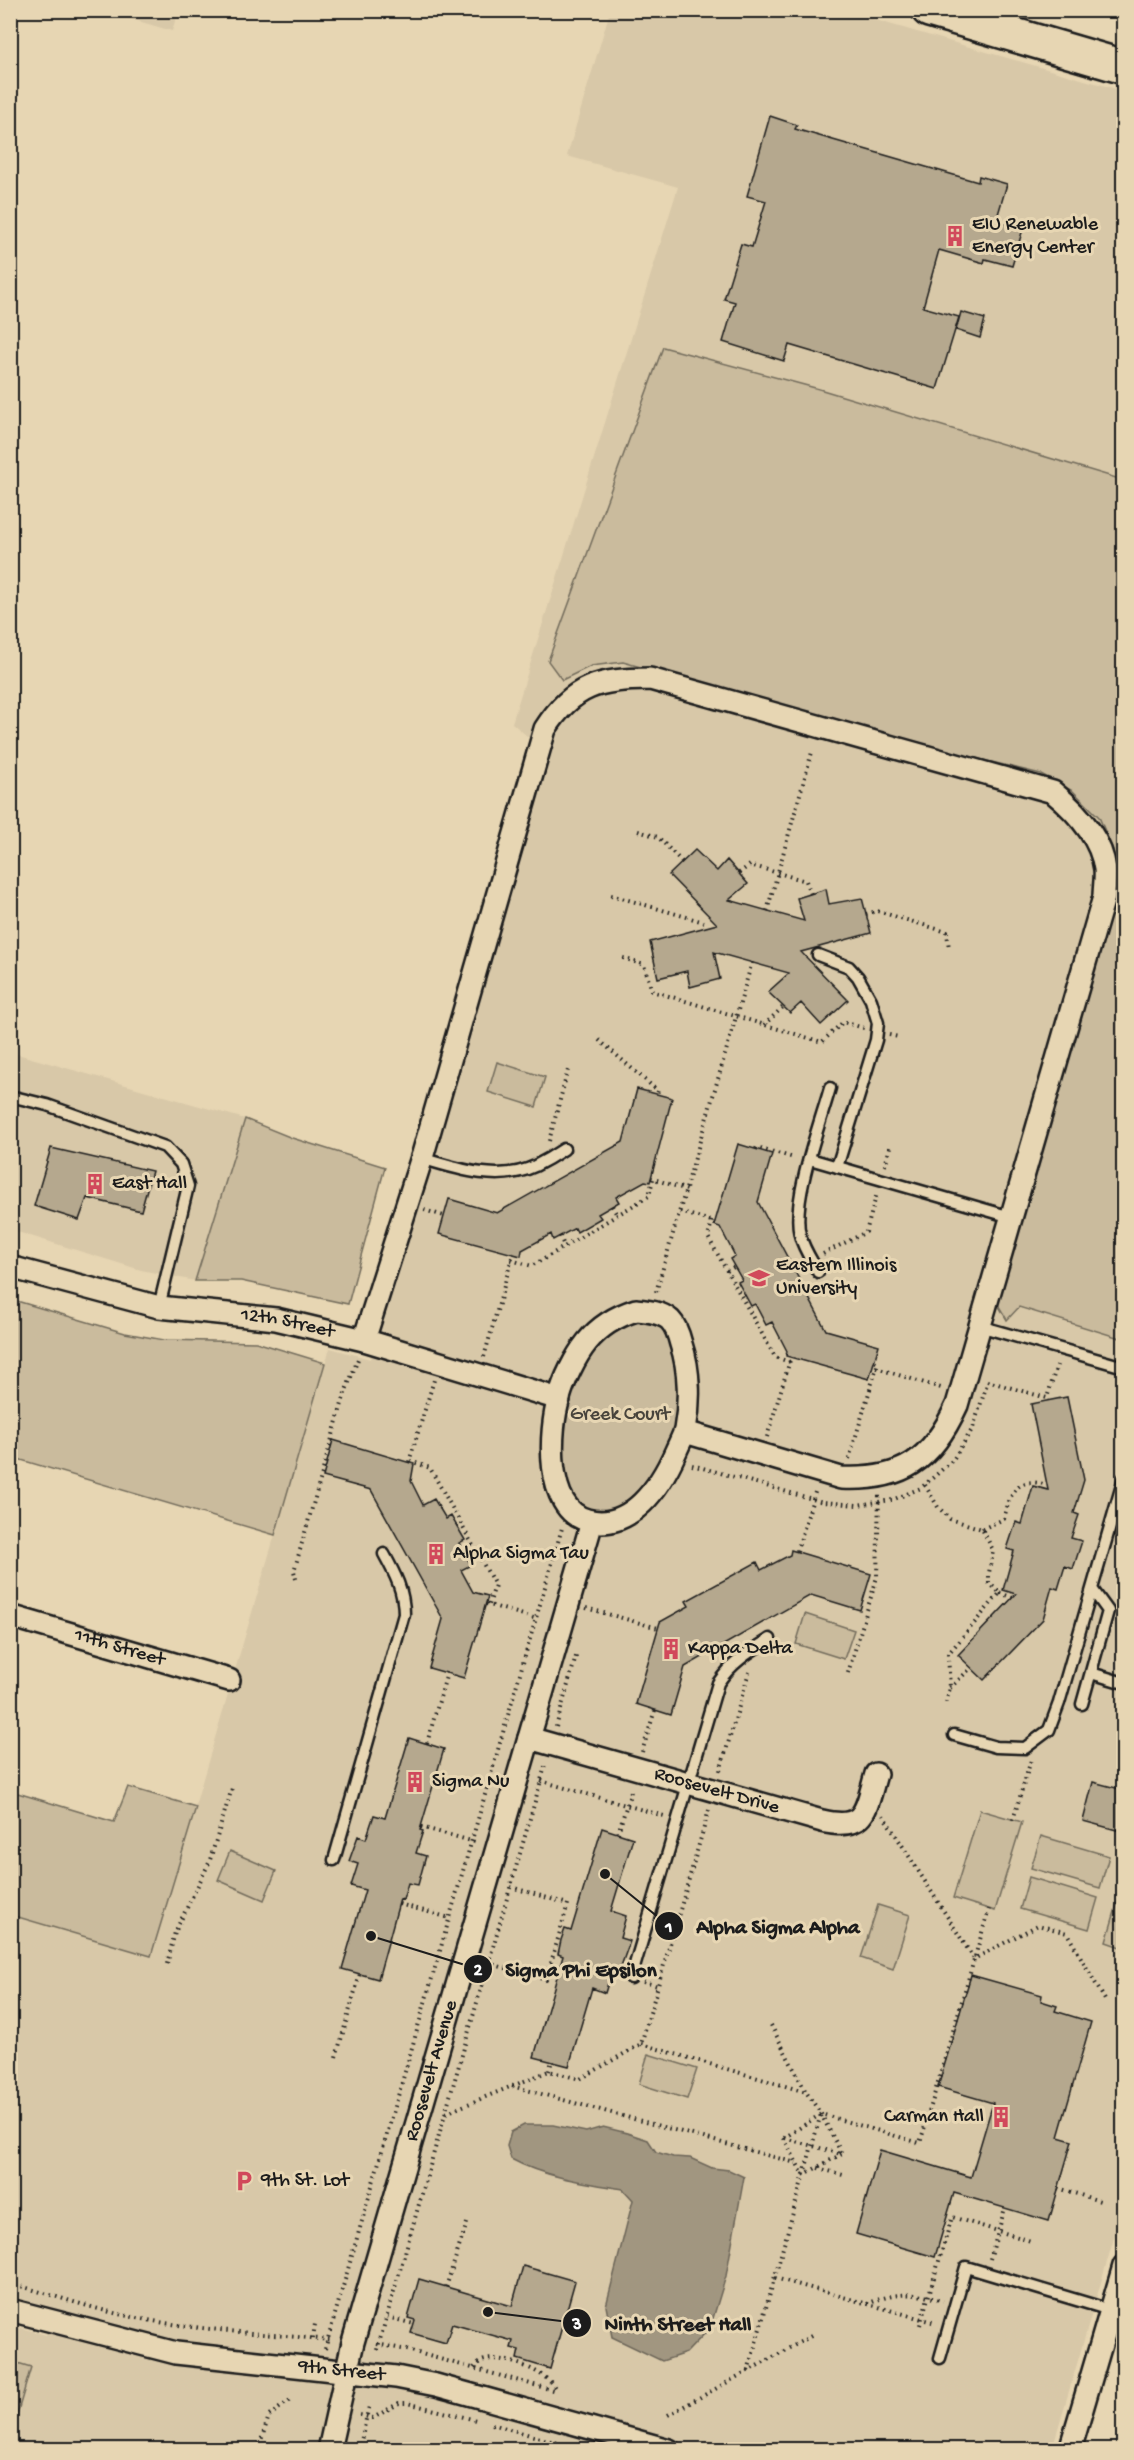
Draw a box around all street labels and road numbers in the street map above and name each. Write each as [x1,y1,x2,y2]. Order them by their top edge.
street label: 12th Street [239,1304,338,1344]
street label: 11th Street [71,1624,169,1673]
street label: Roosevelt Drive [651,1762,783,1820]
street label: Roosevelt Avenue [401,1997,464,2144]
street label: 9th Street [296,2355,388,2387]

